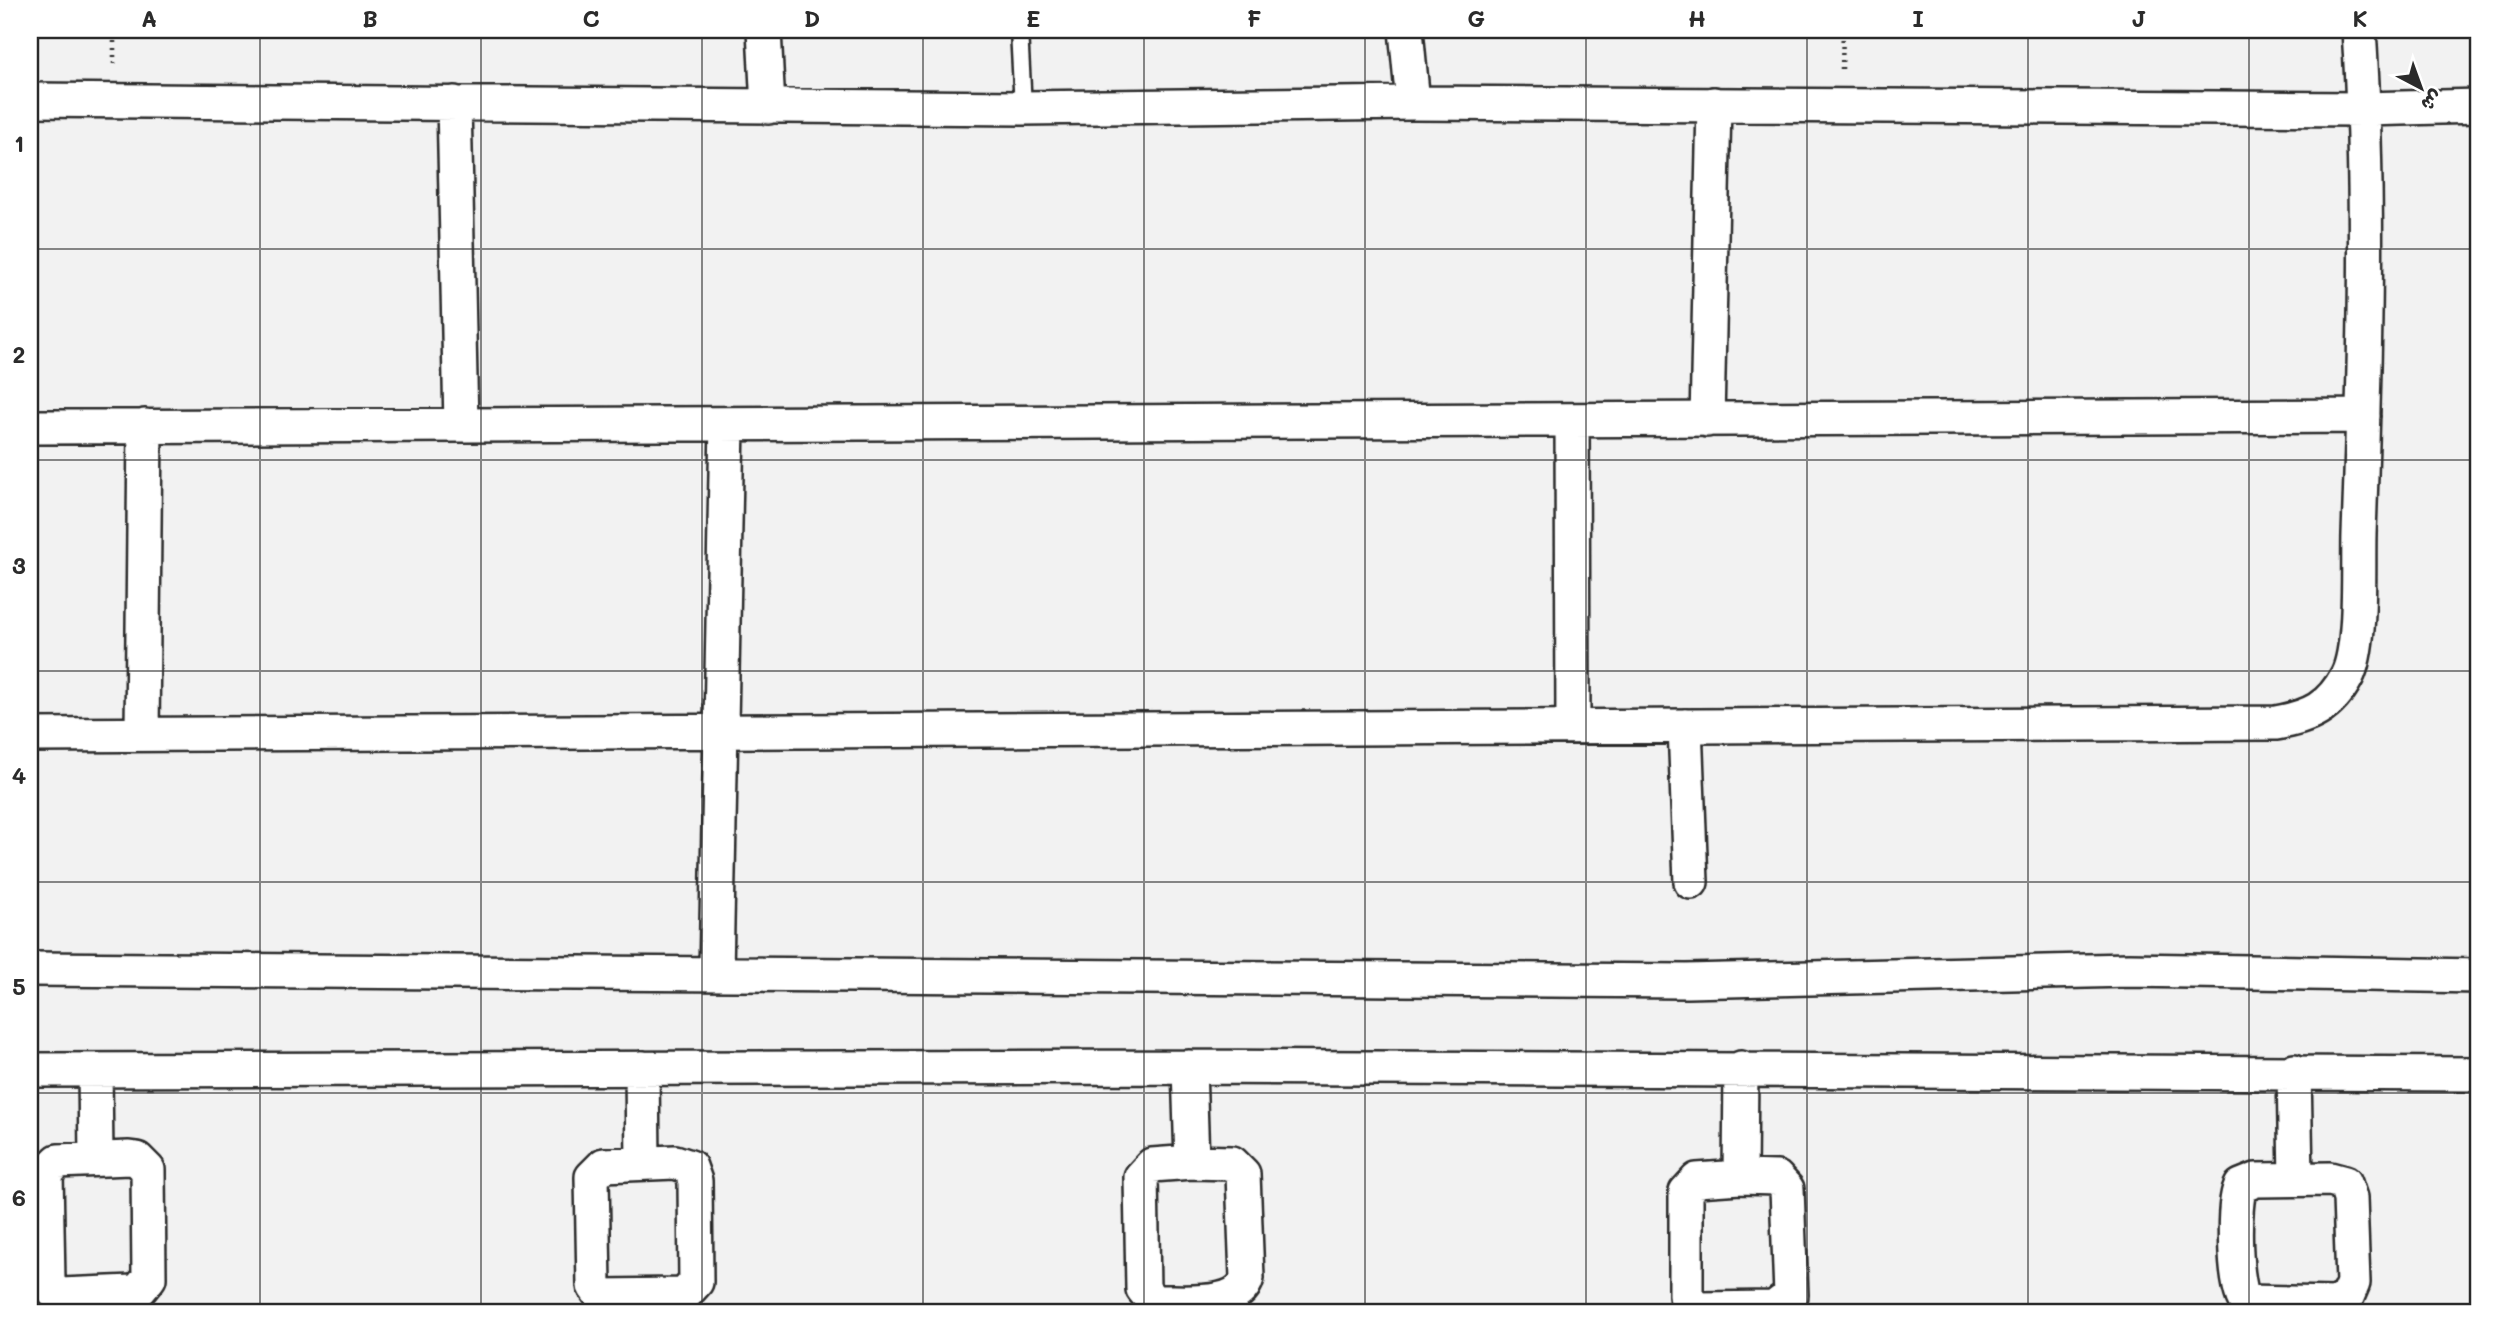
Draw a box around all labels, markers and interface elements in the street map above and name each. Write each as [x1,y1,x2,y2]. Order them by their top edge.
text: A [141,3,157,33]
text: B [362,3,378,33]
text: C [582,3,600,33]
text: D [804,3,820,33]
text: E [1026,3,1040,33]
text: F [1247,3,1261,33]
text: G [1467,3,1485,33]
text: H [1688,3,1706,33]
text: I [1912,3,1924,33]
text: J [2131,3,2147,33]
text: K [2352,3,2368,33]
north arrow [2386,52,2456,122]
text: ش [2416,85,2449,118]
text: 1 [14,128,24,158]
text: 2 [13,339,25,369]
text: 3 [12,550,26,580]
text: 4 [12,760,26,790]
text: 5 [12,971,26,1001]
text: 6 [12,1182,26,1212]

